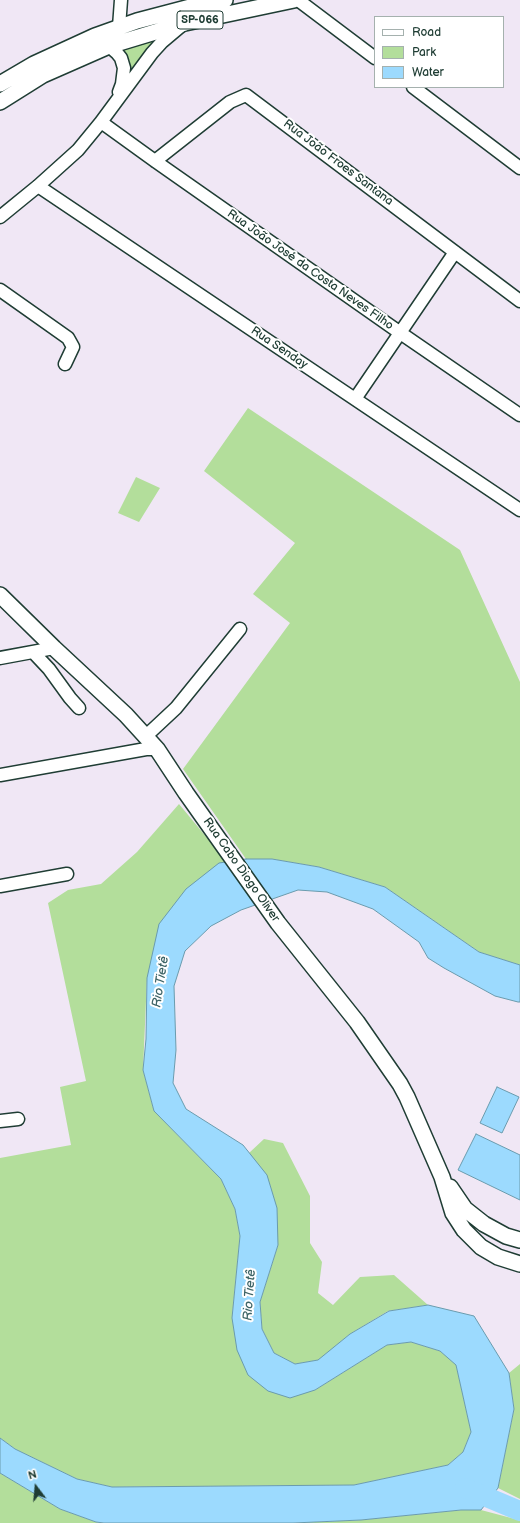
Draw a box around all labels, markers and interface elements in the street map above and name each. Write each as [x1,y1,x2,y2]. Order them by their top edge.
road number: SP-066 [177,11,223,29]
legend [374,16,504,88]
text: Road [412,25,441,40]
text: Park [412,45,436,60]
text: Water [412,65,444,80]
street label: Rua João Froes Santana [280,117,396,209]
street label: Rua João José da Costa Neves Filho [224,207,396,333]
street label: Rua Senday [248,324,310,372]
street label: Rua Cabo Diogo Oliver [200,815,282,925]
water label: Rio Tietê [149,955,173,1009]
water label: Rio Tietê [240,1269,260,1321]
north arrow [16,1467,56,1507]
text: N [27,1468,38,1482]

